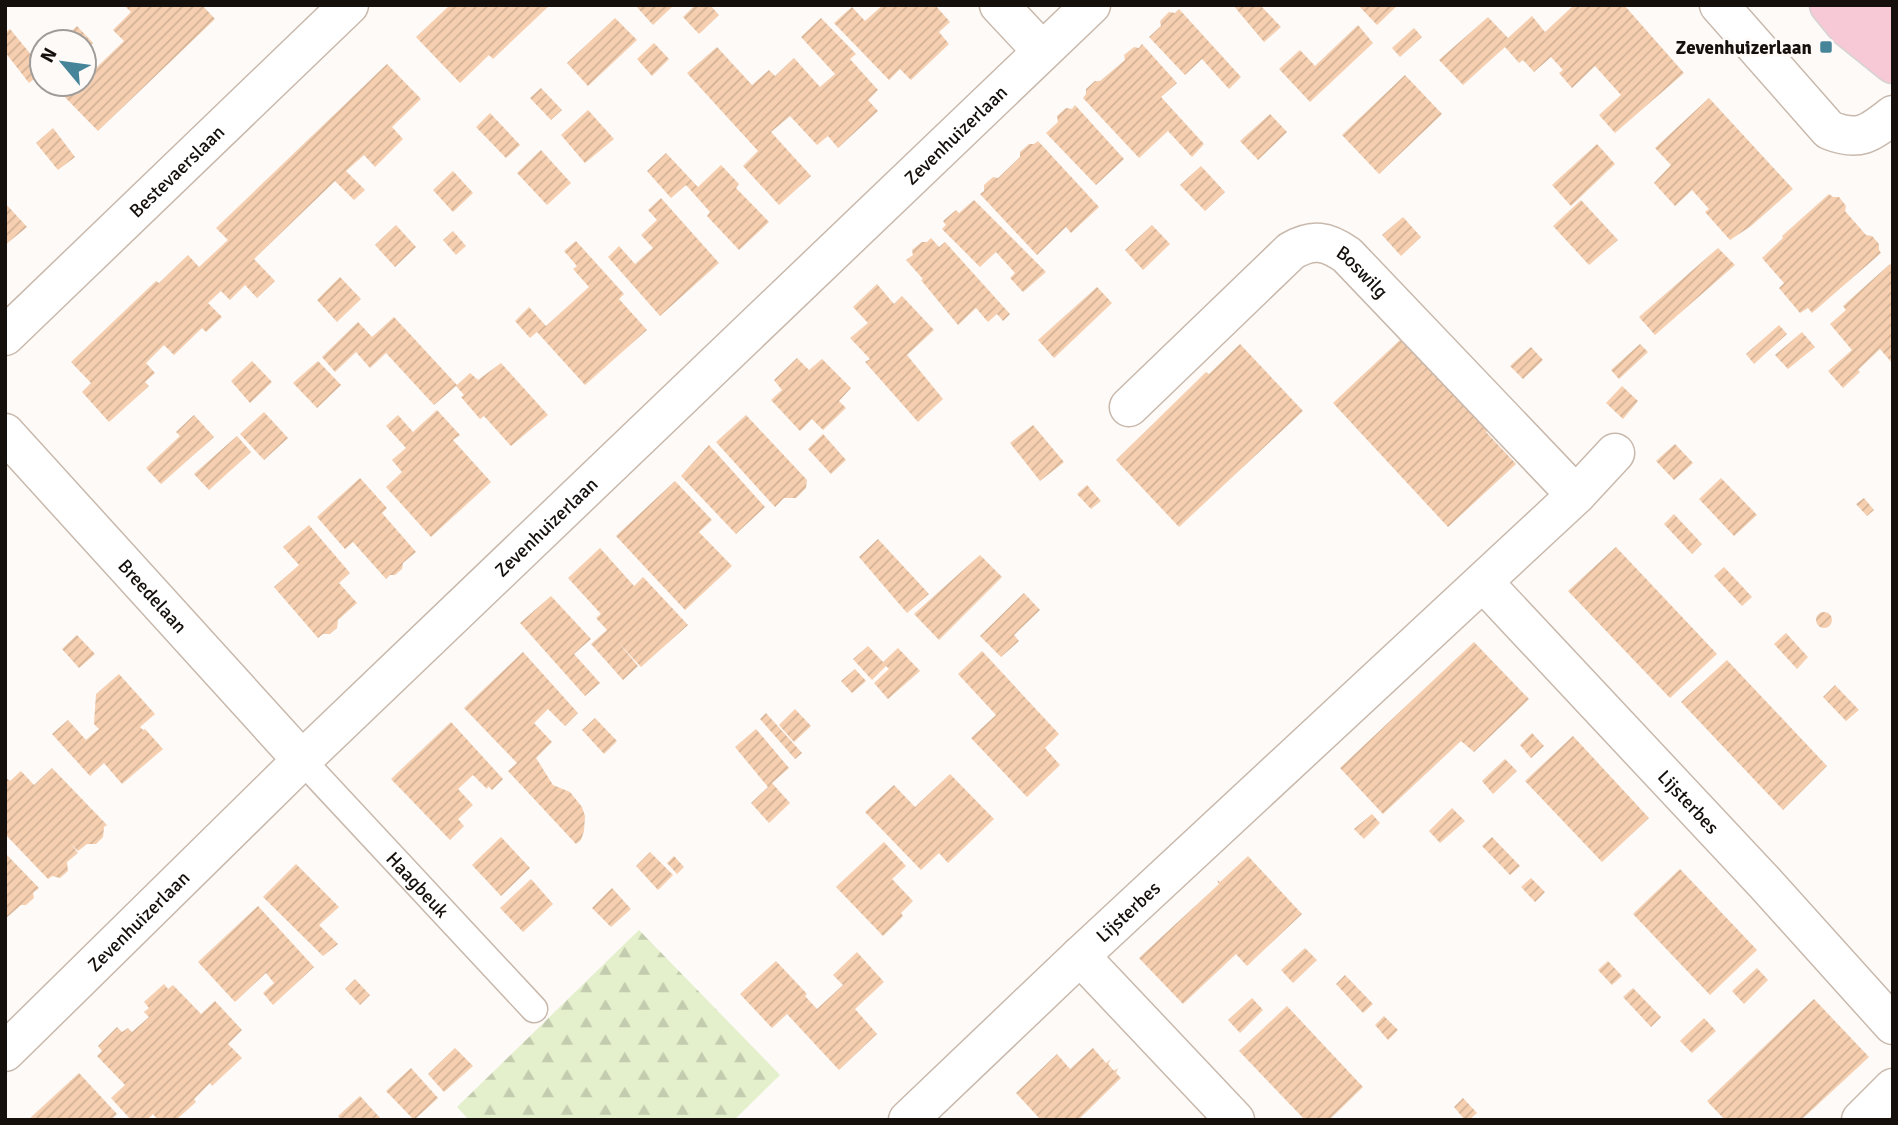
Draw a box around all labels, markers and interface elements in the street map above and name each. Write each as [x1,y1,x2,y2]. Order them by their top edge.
north arrow [28,28,98,98]
place label: Zevenhuizerlaan [1676,36,1812,60]
marker: Zevenhuizerlaan [1818,39,1834,55]
text: N [35,44,63,67]
street label: Zevenhuizerlaan [900,81,1013,190]
street label: Bestevaerslaan [124,120,230,223]
street label: Boswilg [1332,240,1393,304]
street label: Zevenhuizerlaan [490,473,603,582]
street label: Breedelaan [112,554,192,639]
street label: Lijsterbes [1652,765,1724,839]
street label: Haagbeuk [381,847,454,923]
street label: Zevenhuizerlaan [83,866,195,977]
street label: Lijsterbes [1091,876,1166,948]

